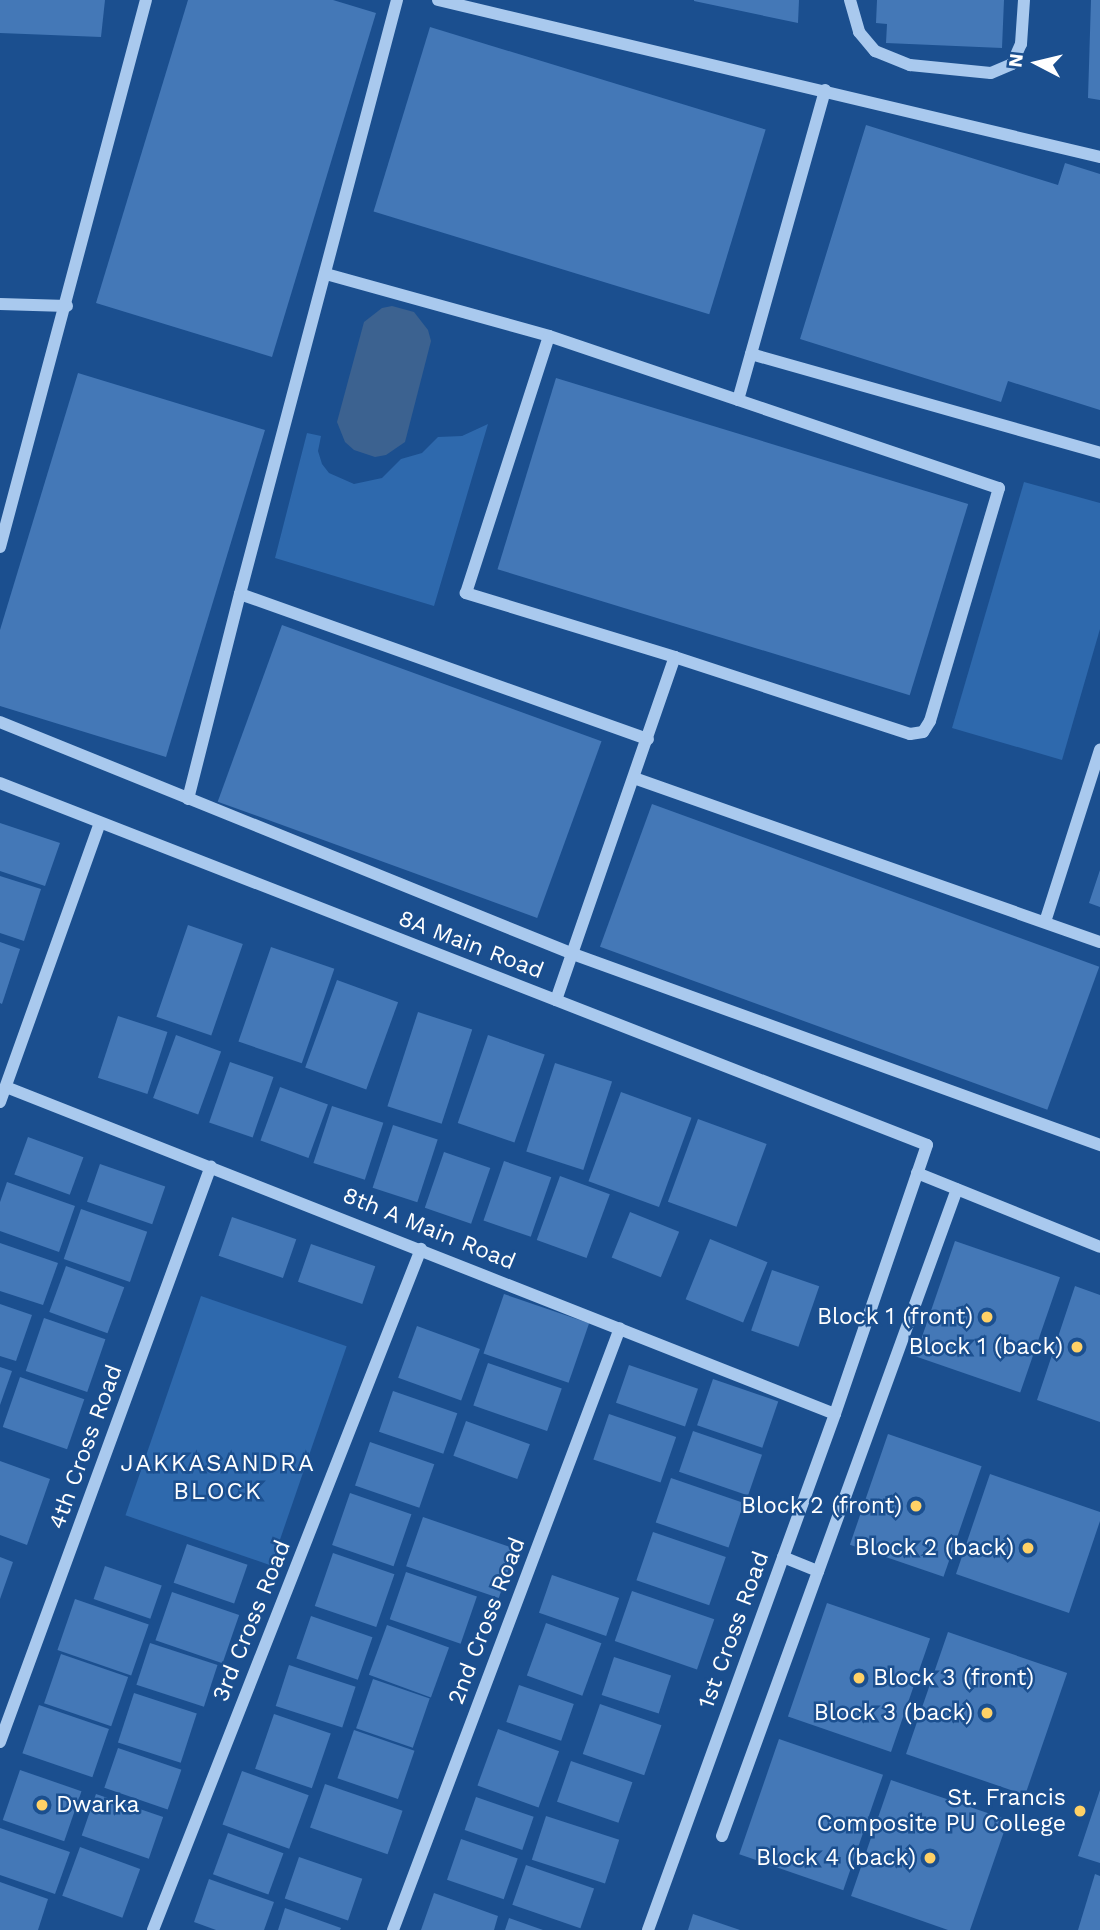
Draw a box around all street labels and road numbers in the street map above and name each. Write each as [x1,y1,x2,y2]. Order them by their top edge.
street label: 8A Main Road [394,905,548,985]
street label: 8th A Main Road [338,1181,520,1277]
street label: 4th Cross Road [44,1361,128,1533]
street label: 2nd Cross Road [442,1534,532,1708]
street label: 3rd Cross Road [207,1536,297,1706]
street label: 1st Cross Road [693,1548,775,1712]

